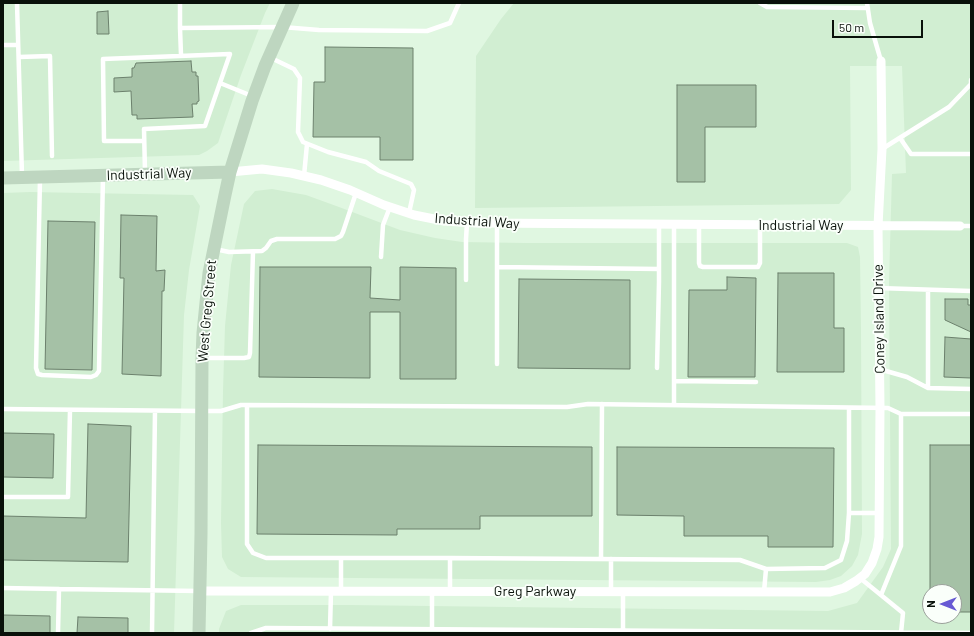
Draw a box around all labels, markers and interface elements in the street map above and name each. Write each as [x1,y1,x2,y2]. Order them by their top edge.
scale bar [834,12,925,38]
text: 50 m [839,20,864,34]
street label: Industrial Way [106,164,192,184]
street label: Industrial Way [434,210,520,232]
street label: Industrial Way [758,217,844,233]
street label: West Greg Street [194,259,220,363]
street label: Coney Island Drive [870,264,888,374]
street label: Greg Parkway [494,583,576,599]
north arrow [922,584,962,624]
text: N [924,600,937,608]

